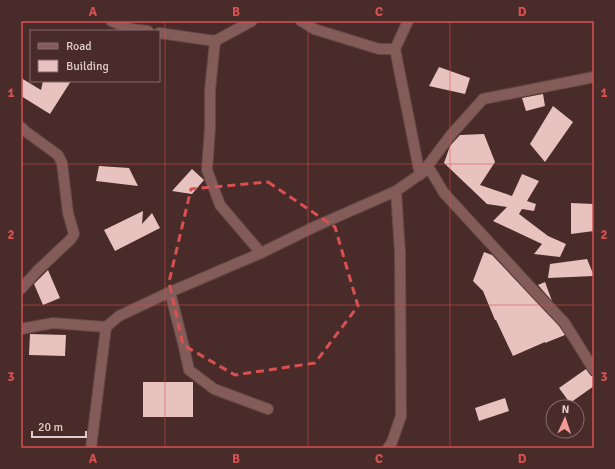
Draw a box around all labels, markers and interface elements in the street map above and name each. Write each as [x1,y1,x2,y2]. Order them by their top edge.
text: A [89,4,98,20]
text: B [232,4,240,20]
text: C [375,4,383,20]
text: D [518,4,527,20]
legend [30,30,160,82]
text: Road [66,39,92,54]
text: Building [66,59,109,74]
text: 1 [7,85,15,101]
text: 1 [600,85,608,101]
text: 2 [7,227,15,243]
text: 2 [600,227,608,243]
text: 3 [7,369,15,385]
text: 3 [600,369,608,385]
north arrow [545,399,585,439]
text: N [561,403,570,416]
scale bar [32,413,86,439]
text: 20 m [38,420,63,435]
text: A [89,451,98,467]
text: B [232,451,240,467]
text: C [375,451,383,467]
text: D [518,451,527,467]

